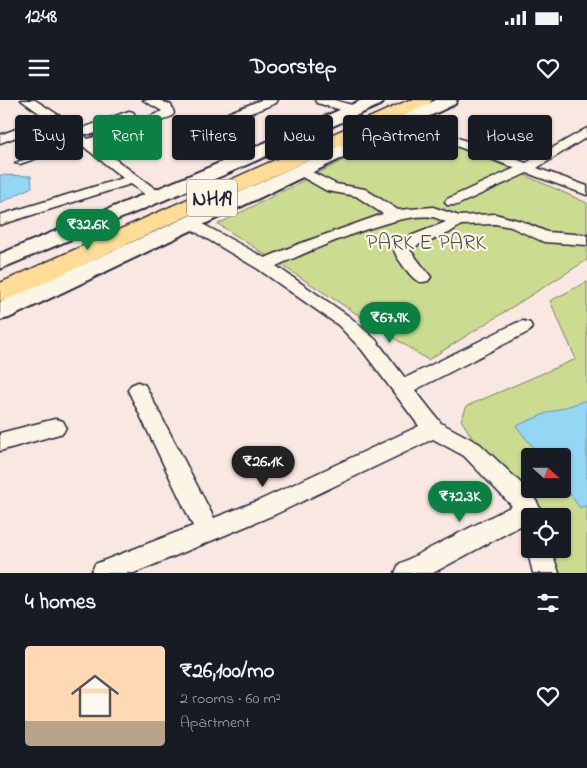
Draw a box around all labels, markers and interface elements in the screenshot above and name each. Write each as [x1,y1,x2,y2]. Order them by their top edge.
text: 12:48 [25,4,57,31]
text: Doorstep [250,52,337,84]
icon: menu [25,54,53,82]
icon: heart [534,54,562,82]
chip: Buy [15,115,83,160]
chip: Rent [93,115,162,160]
chip: Filters [172,115,255,160]
chip: New [265,115,333,160]
chip: Apartment [343,115,458,160]
chip: House [468,115,552,160]
road number: NH19 [187,180,237,216]
pin: ₹32.6K [47,208,129,251]
text: ₹32.6K [67,213,109,237]
park label: PARK E PARK [366,228,486,260]
pin: ₹67.9K [349,302,431,344]
text: ₹67.9K [370,306,410,330]
pin: ₹26.1K [222,446,304,488]
north arrow [521,448,571,498]
map controls [521,448,571,558]
text: ₹26.1K [243,450,283,474]
pin: ₹72.3K [419,480,501,523]
text: ₹72.3K [439,485,481,509]
button: locate [521,508,571,558]
text: 4 homes [25,588,96,618]
icon: filters [534,589,562,617]
text: ₹26,100/mo [180,657,274,687]
icon: home [65,666,125,726]
icon: heart [534,682,562,710]
text: 2 rooms · 60 m² [180,687,281,711]
text: Apartment [180,711,250,735]

